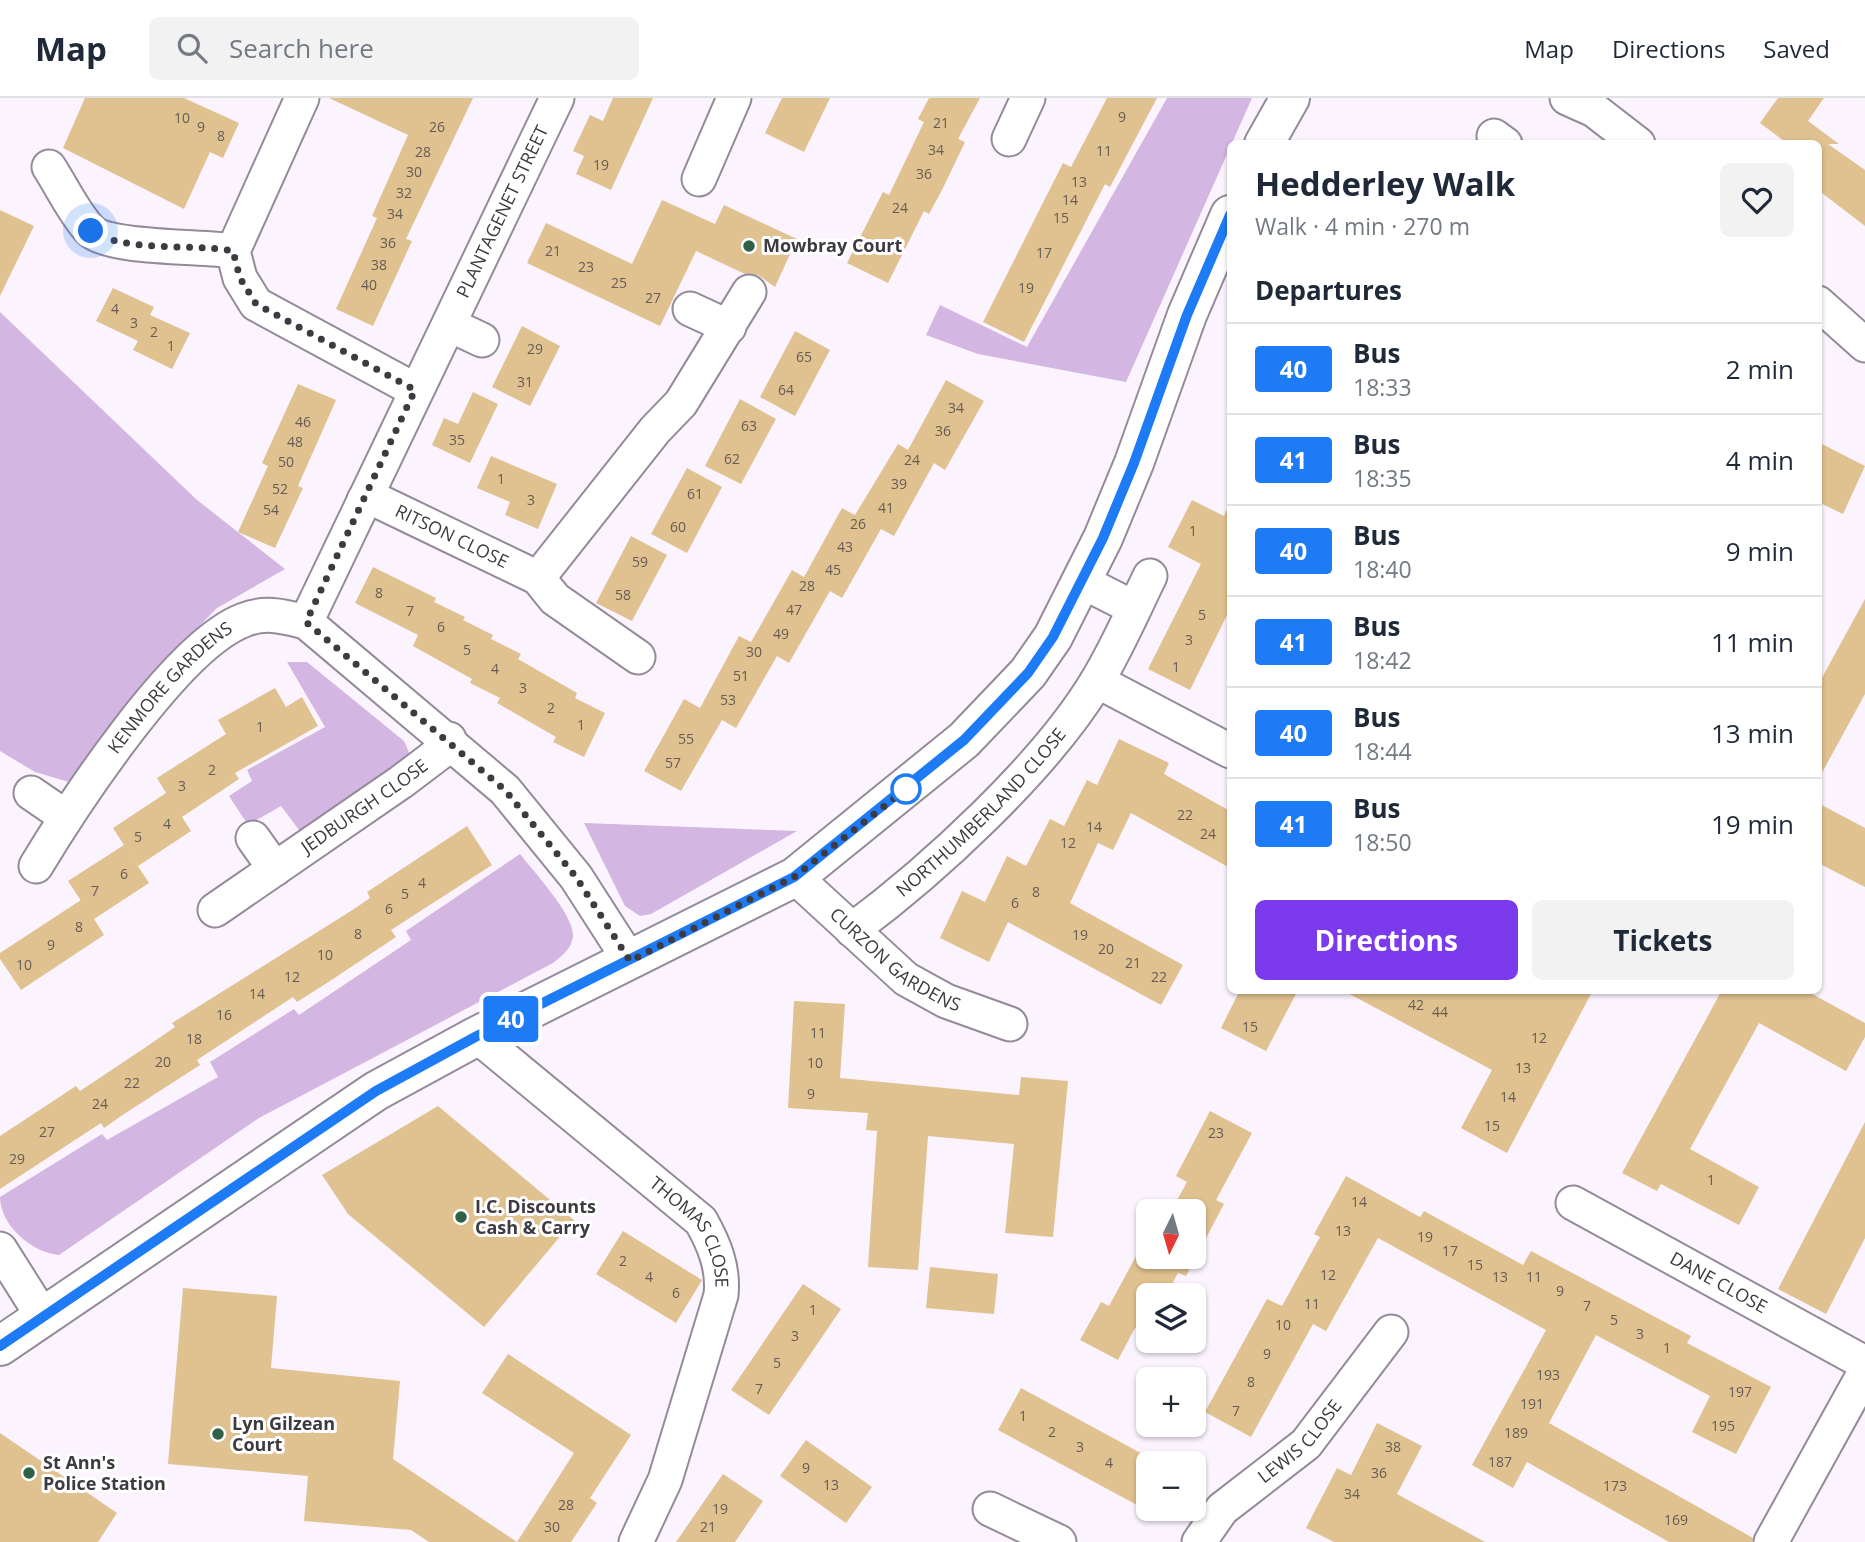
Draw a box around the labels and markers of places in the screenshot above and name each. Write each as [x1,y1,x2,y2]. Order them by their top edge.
place label: Mowbray Court [763,233,902,257]
marker: Mowbray Court [741,238,757,254]
unlabelled marker [891,774,921,804]
place label: I.C. Discounts Cash & Carry [475,1194,596,1239]
marker: I.C. Discounts Cash & Carry [453,1209,469,1225]
place label: Lyn Gilzean Court [232,1411,335,1456]
marker: Lyn Gilzean Court [210,1426,226,1442]
place label: St Ann's Police Station [43,1450,166,1495]
marker: St Ann's Police Station [21,1465,37,1481]

